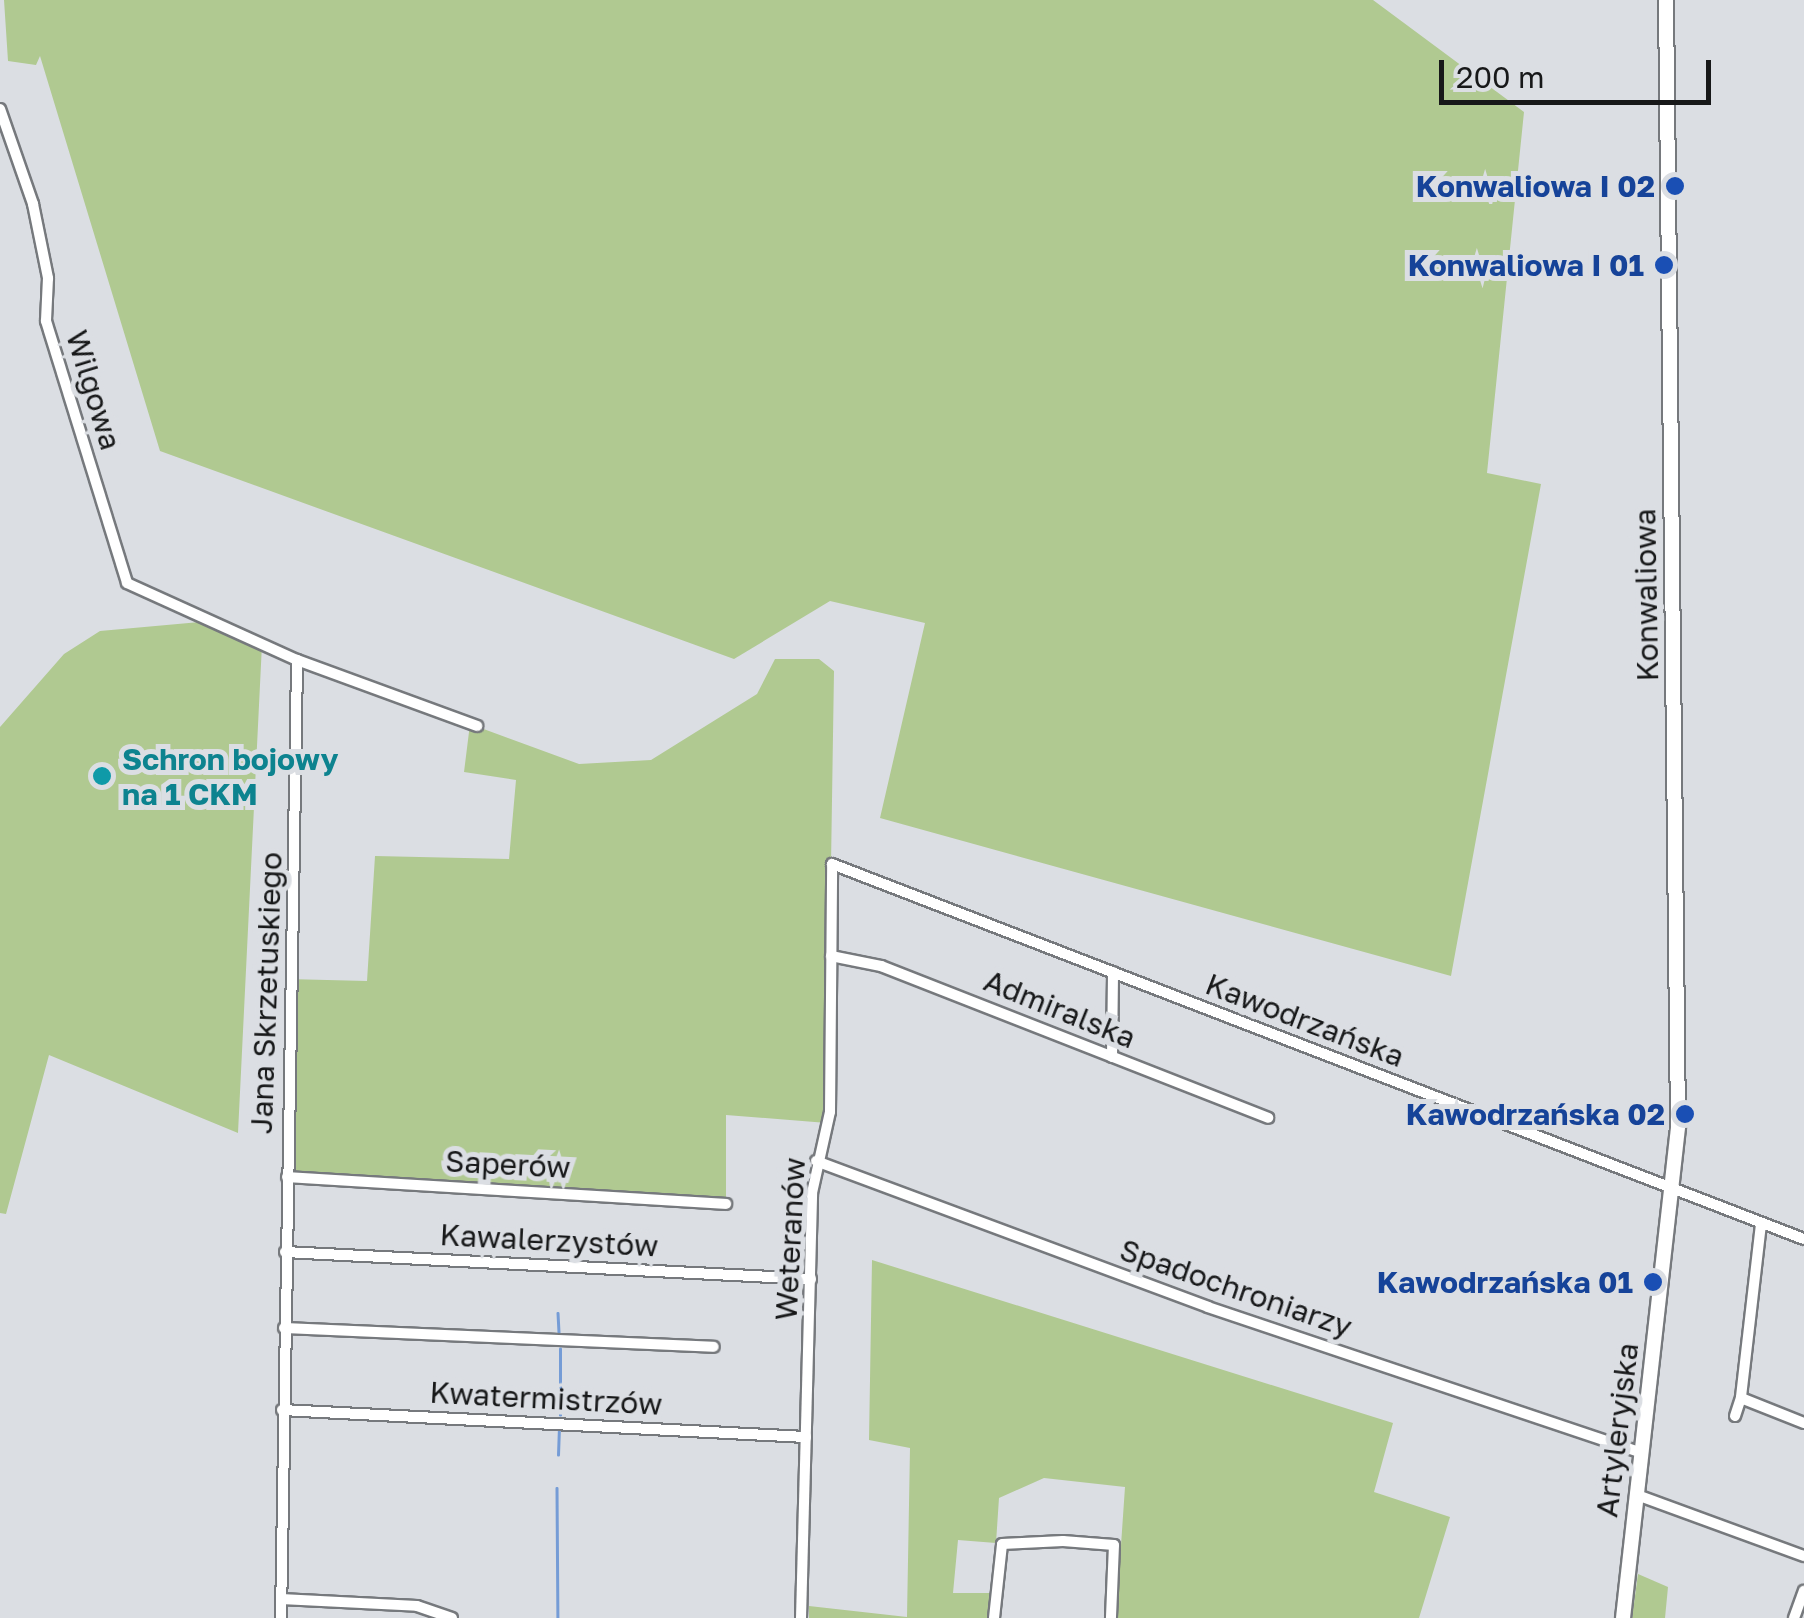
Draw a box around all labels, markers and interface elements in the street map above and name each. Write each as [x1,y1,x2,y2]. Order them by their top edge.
scale bar [1444,40,1716,102]
text: 200 m [1456,59,1545,95]
place label: Konwaliowa I 02 [1416,168,1655,204]
marker: Konwaliowa I 02 [1664,175,1686,197]
place label: Konwaliowa I 01 [1408,247,1644,283]
marker: Konwaliowa I 01 [1653,254,1675,276]
street label: Wilgowa [59,326,129,454]
street label: Konwaliowa [1626,508,1666,682]
place label: Schron bojowy na 1 CKM [122,741,338,812]
marker: Schron bojowy na 1 CKM [91,765,113,787]
street label: Jana Skrzetuskiego [243,851,289,1135]
street label: Admiralska [979,962,1141,1056]
street label: Kawodrzańska [1201,966,1409,1074]
place label: Kawodrzańska 02 [1406,1096,1665,1132]
marker: Kawodrzańska 02 [1674,1103,1696,1125]
street label: Saperów [444,1143,572,1185]
street label: Weteranów [768,1157,812,1321]
street label: Kawalerzystów [439,1216,659,1264]
street label: Spadochroniarzy [1115,1231,1357,1345]
place label: Kawodrzańska 01 [1377,1264,1633,1300]
marker: Kawodrzańska 01 [1642,1271,1664,1293]
street label: Artyleryjska [1588,1341,1646,1519]
street label: Kwatermistrzów [429,1374,663,1422]

